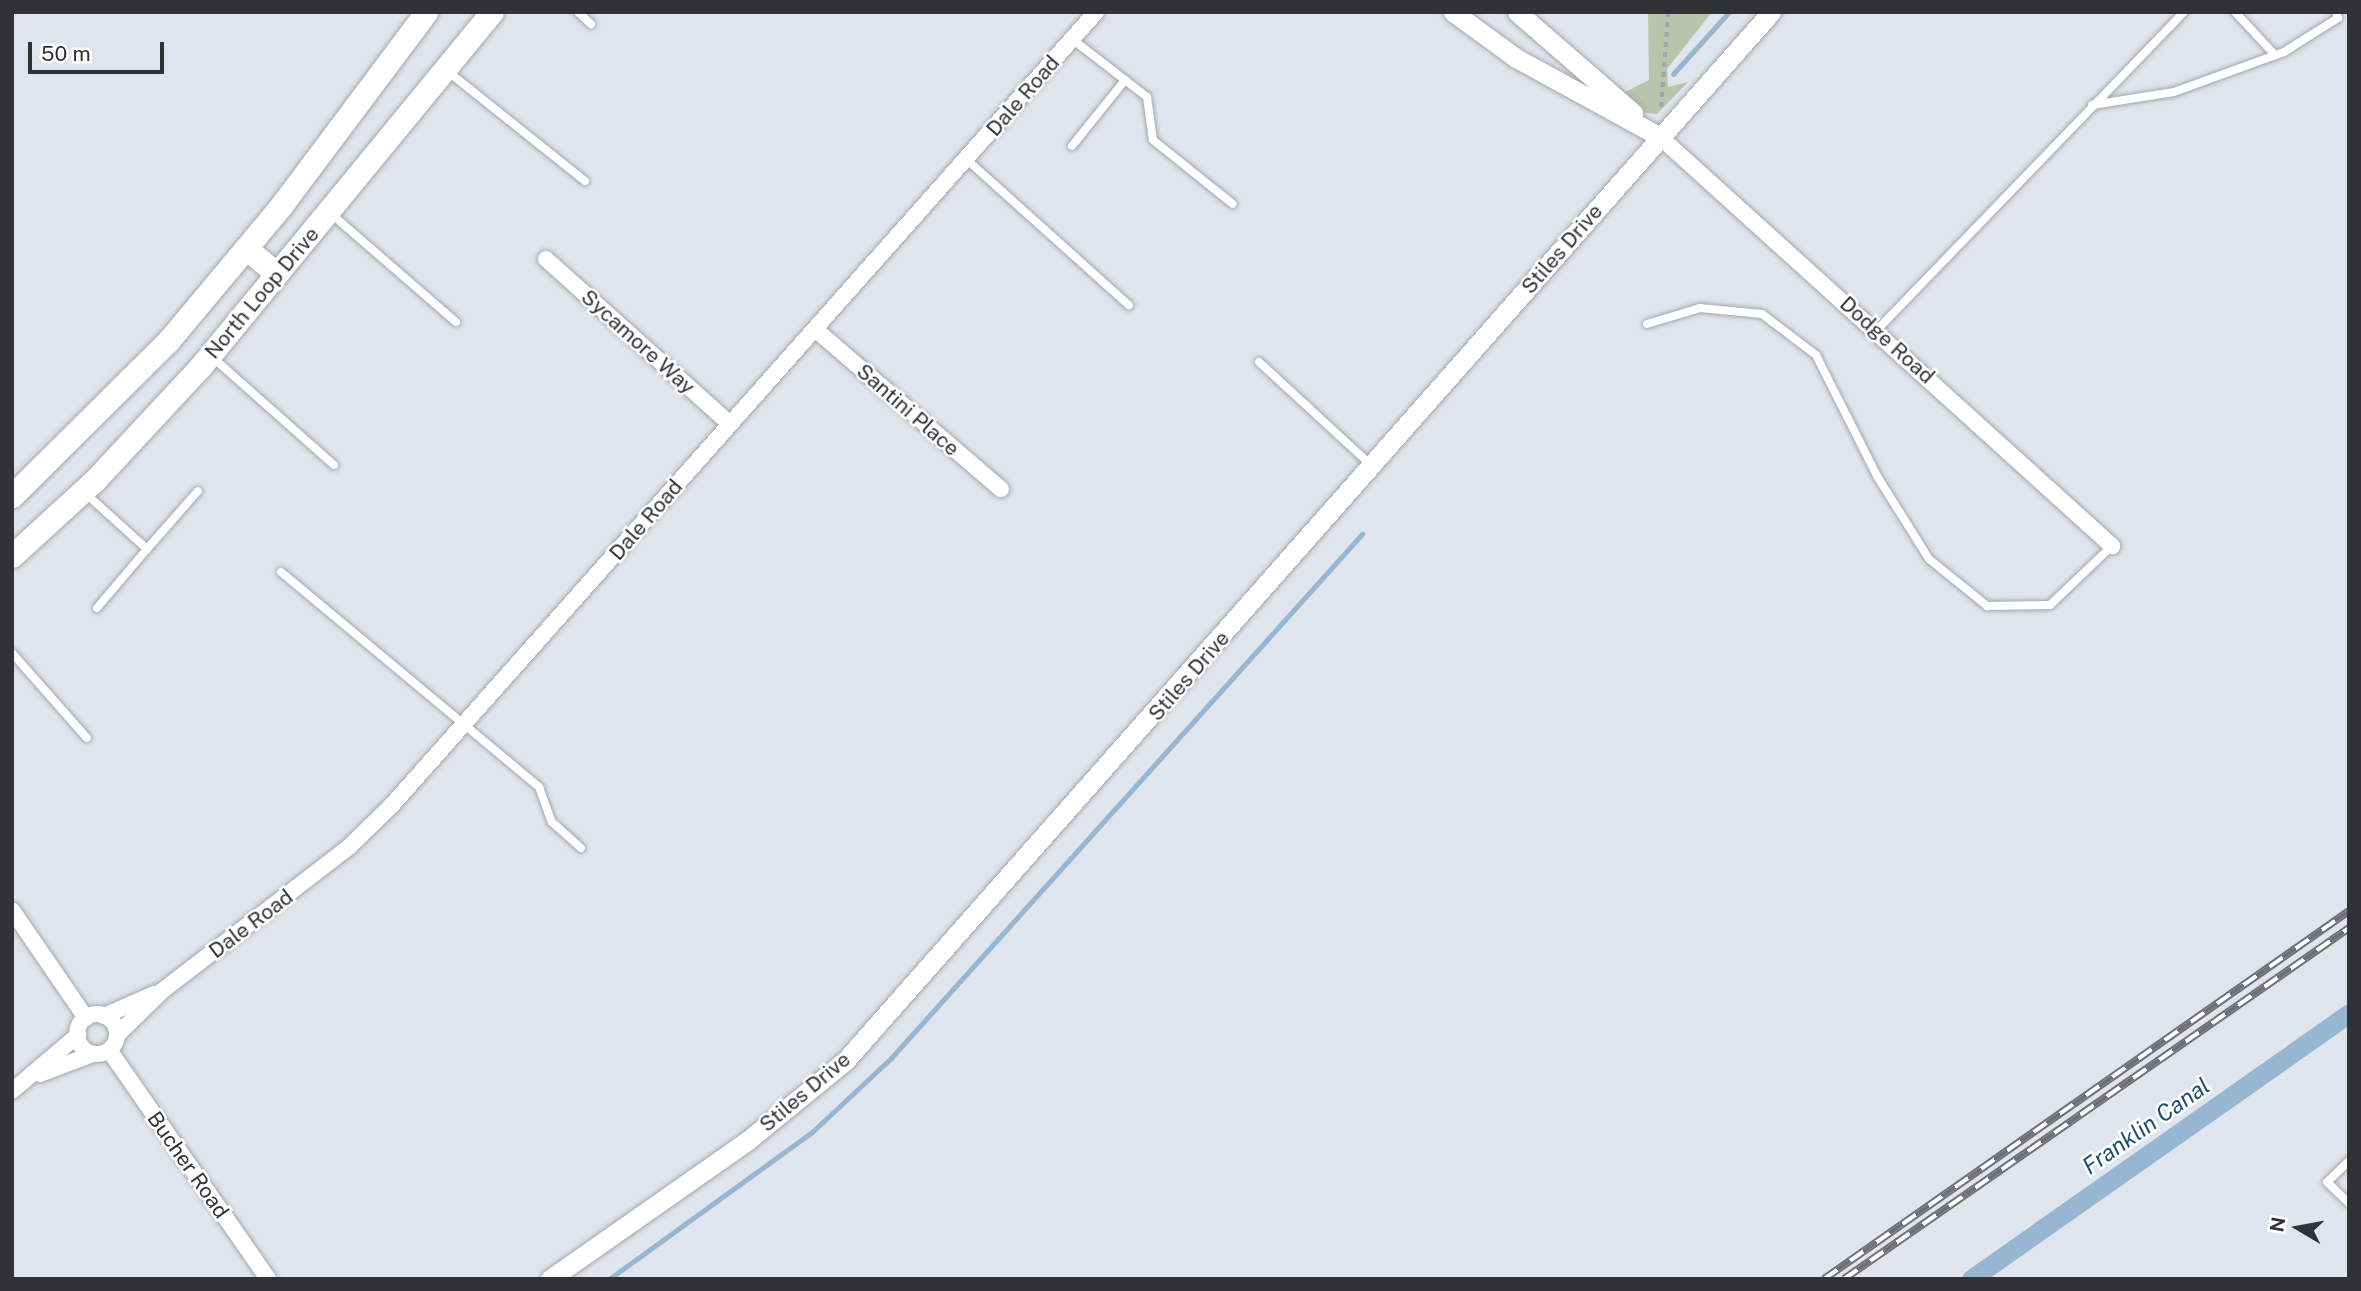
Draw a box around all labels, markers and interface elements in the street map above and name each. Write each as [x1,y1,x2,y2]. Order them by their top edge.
scale bar [32,28,168,72]
text: 50 m [41,41,91,66]
street label: Dale Road [981,50,1065,142]
street label: Stiles Drive [1516,199,1608,299]
street label: North Loop Drive [200,222,324,364]
street label: Sycamore Way [576,284,700,400]
street label: Dodge Road [1835,291,1939,389]
street label: Santini Place [852,359,964,461]
street label: Dale Road [604,474,688,566]
street label: Stiles Drive [1143,626,1235,726]
street label: Dale Road [204,884,298,964]
street label: Stiles Drive [754,1047,856,1137]
water label: Franklin Canal [2077,1072,2215,1180]
street label: Bucher Road [142,1107,234,1223]
north arrow [2263,1193,2333,1263]
text: N [2265,1215,2289,1234]

